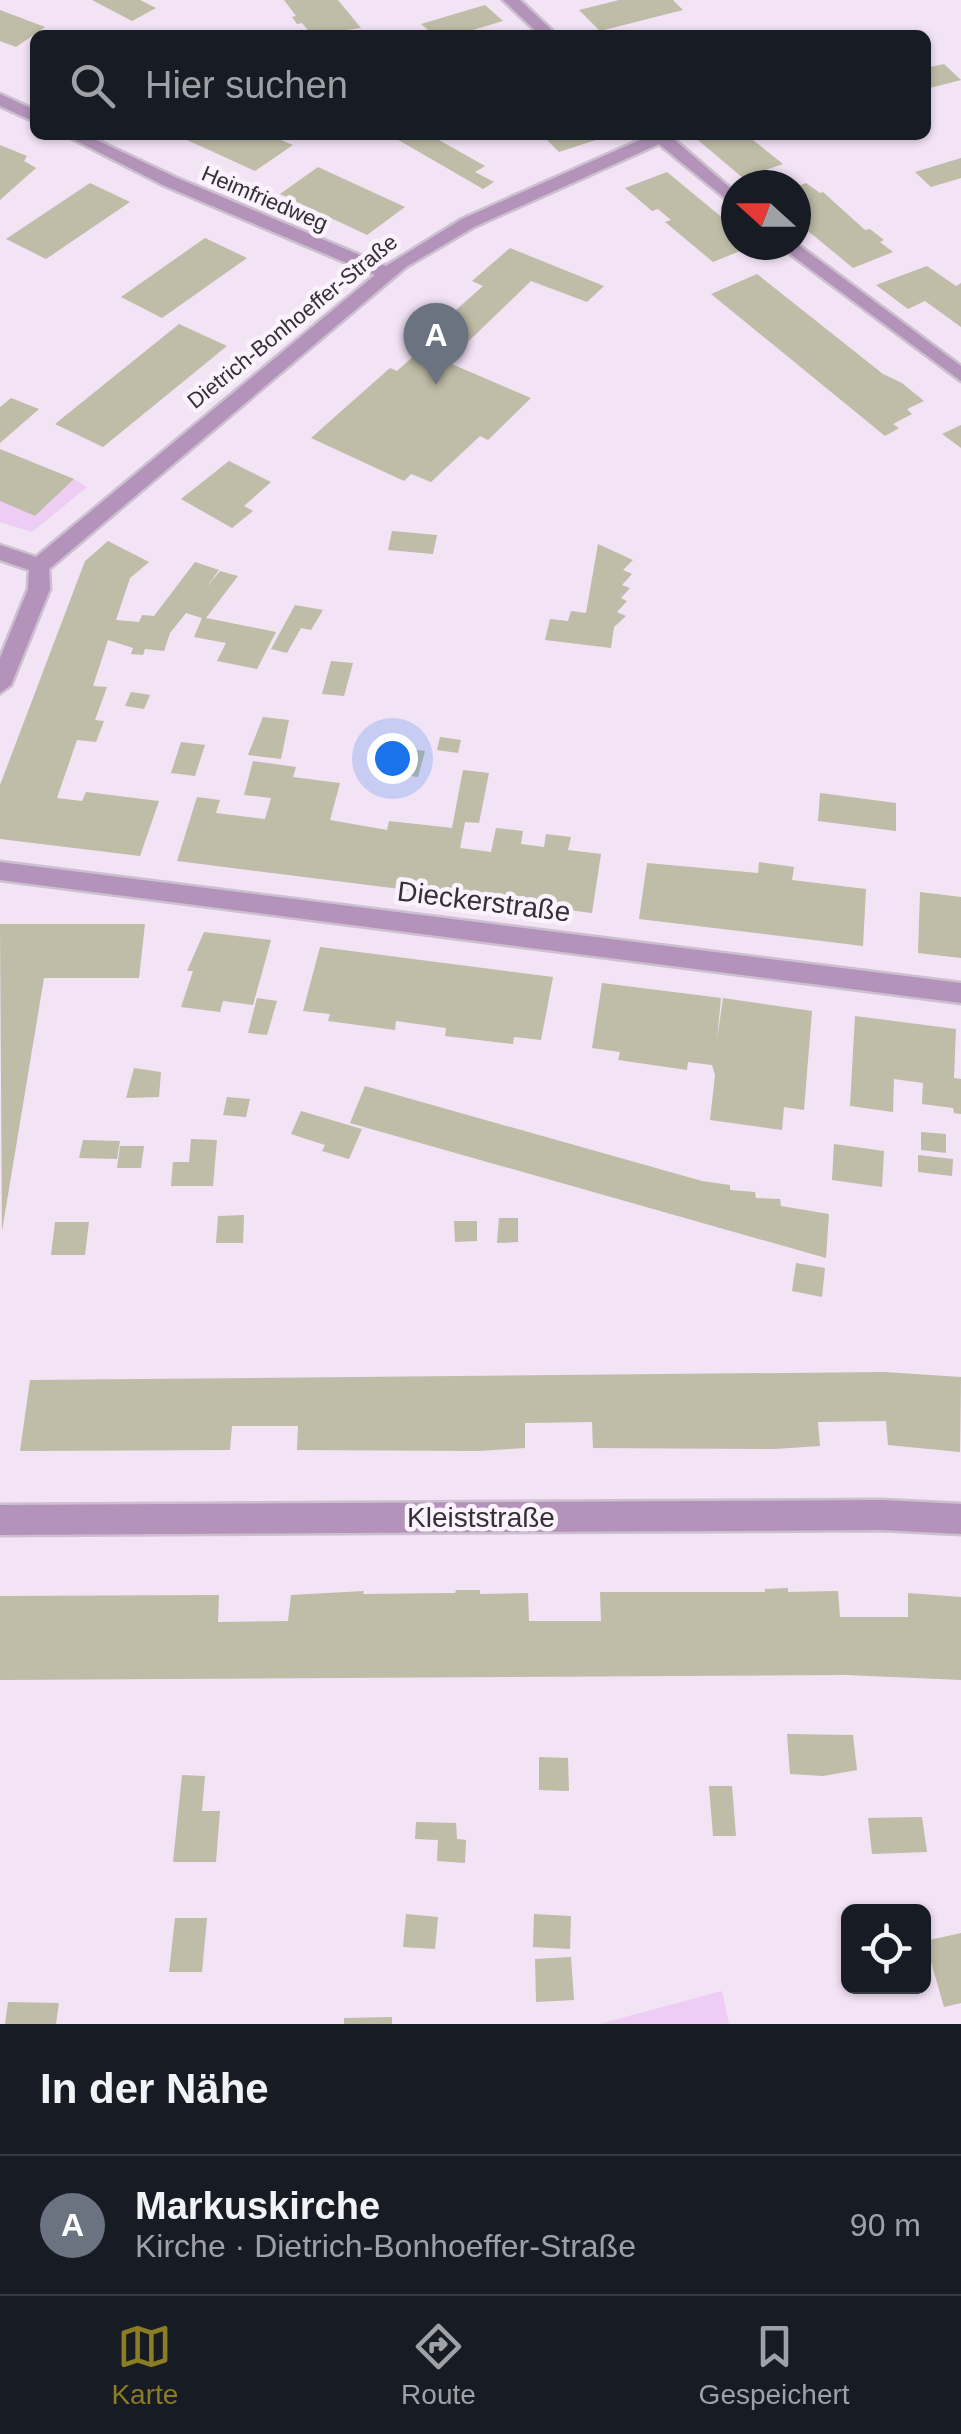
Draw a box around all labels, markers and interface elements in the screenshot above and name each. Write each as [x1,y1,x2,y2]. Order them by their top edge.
search box [30,30,931,140]
icon: search [65,58,120,113]
text: Hier suchen [145,64,348,106]
street label: Heimfriedweg [198,161,332,236]
north arrow [721,170,811,260]
street label: Dietrich-Bonhoeffer-Straße [182,229,402,414]
pin: A [404,302,468,385]
your location [367,733,418,784]
street label: Dieckerstraße [396,875,572,927]
street label: Kleiststraße [407,1502,555,1533]
map controls [841,1904,931,1994]
button: locate [841,1904,931,1994]
text: In der Nähe [40,2065,269,2112]
text: Markuskirche [135,2185,380,2227]
text: A [61,2207,84,2243]
text: 90 m [850,2207,921,2243]
text: Kirche · Dietrich-Bonhoeffer-Straße [135,2228,636,2264]
tab: Karte [111,2319,178,2411]
tab: Route [401,2319,476,2411]
tab: Gespeichert [699,2319,850,2411]

